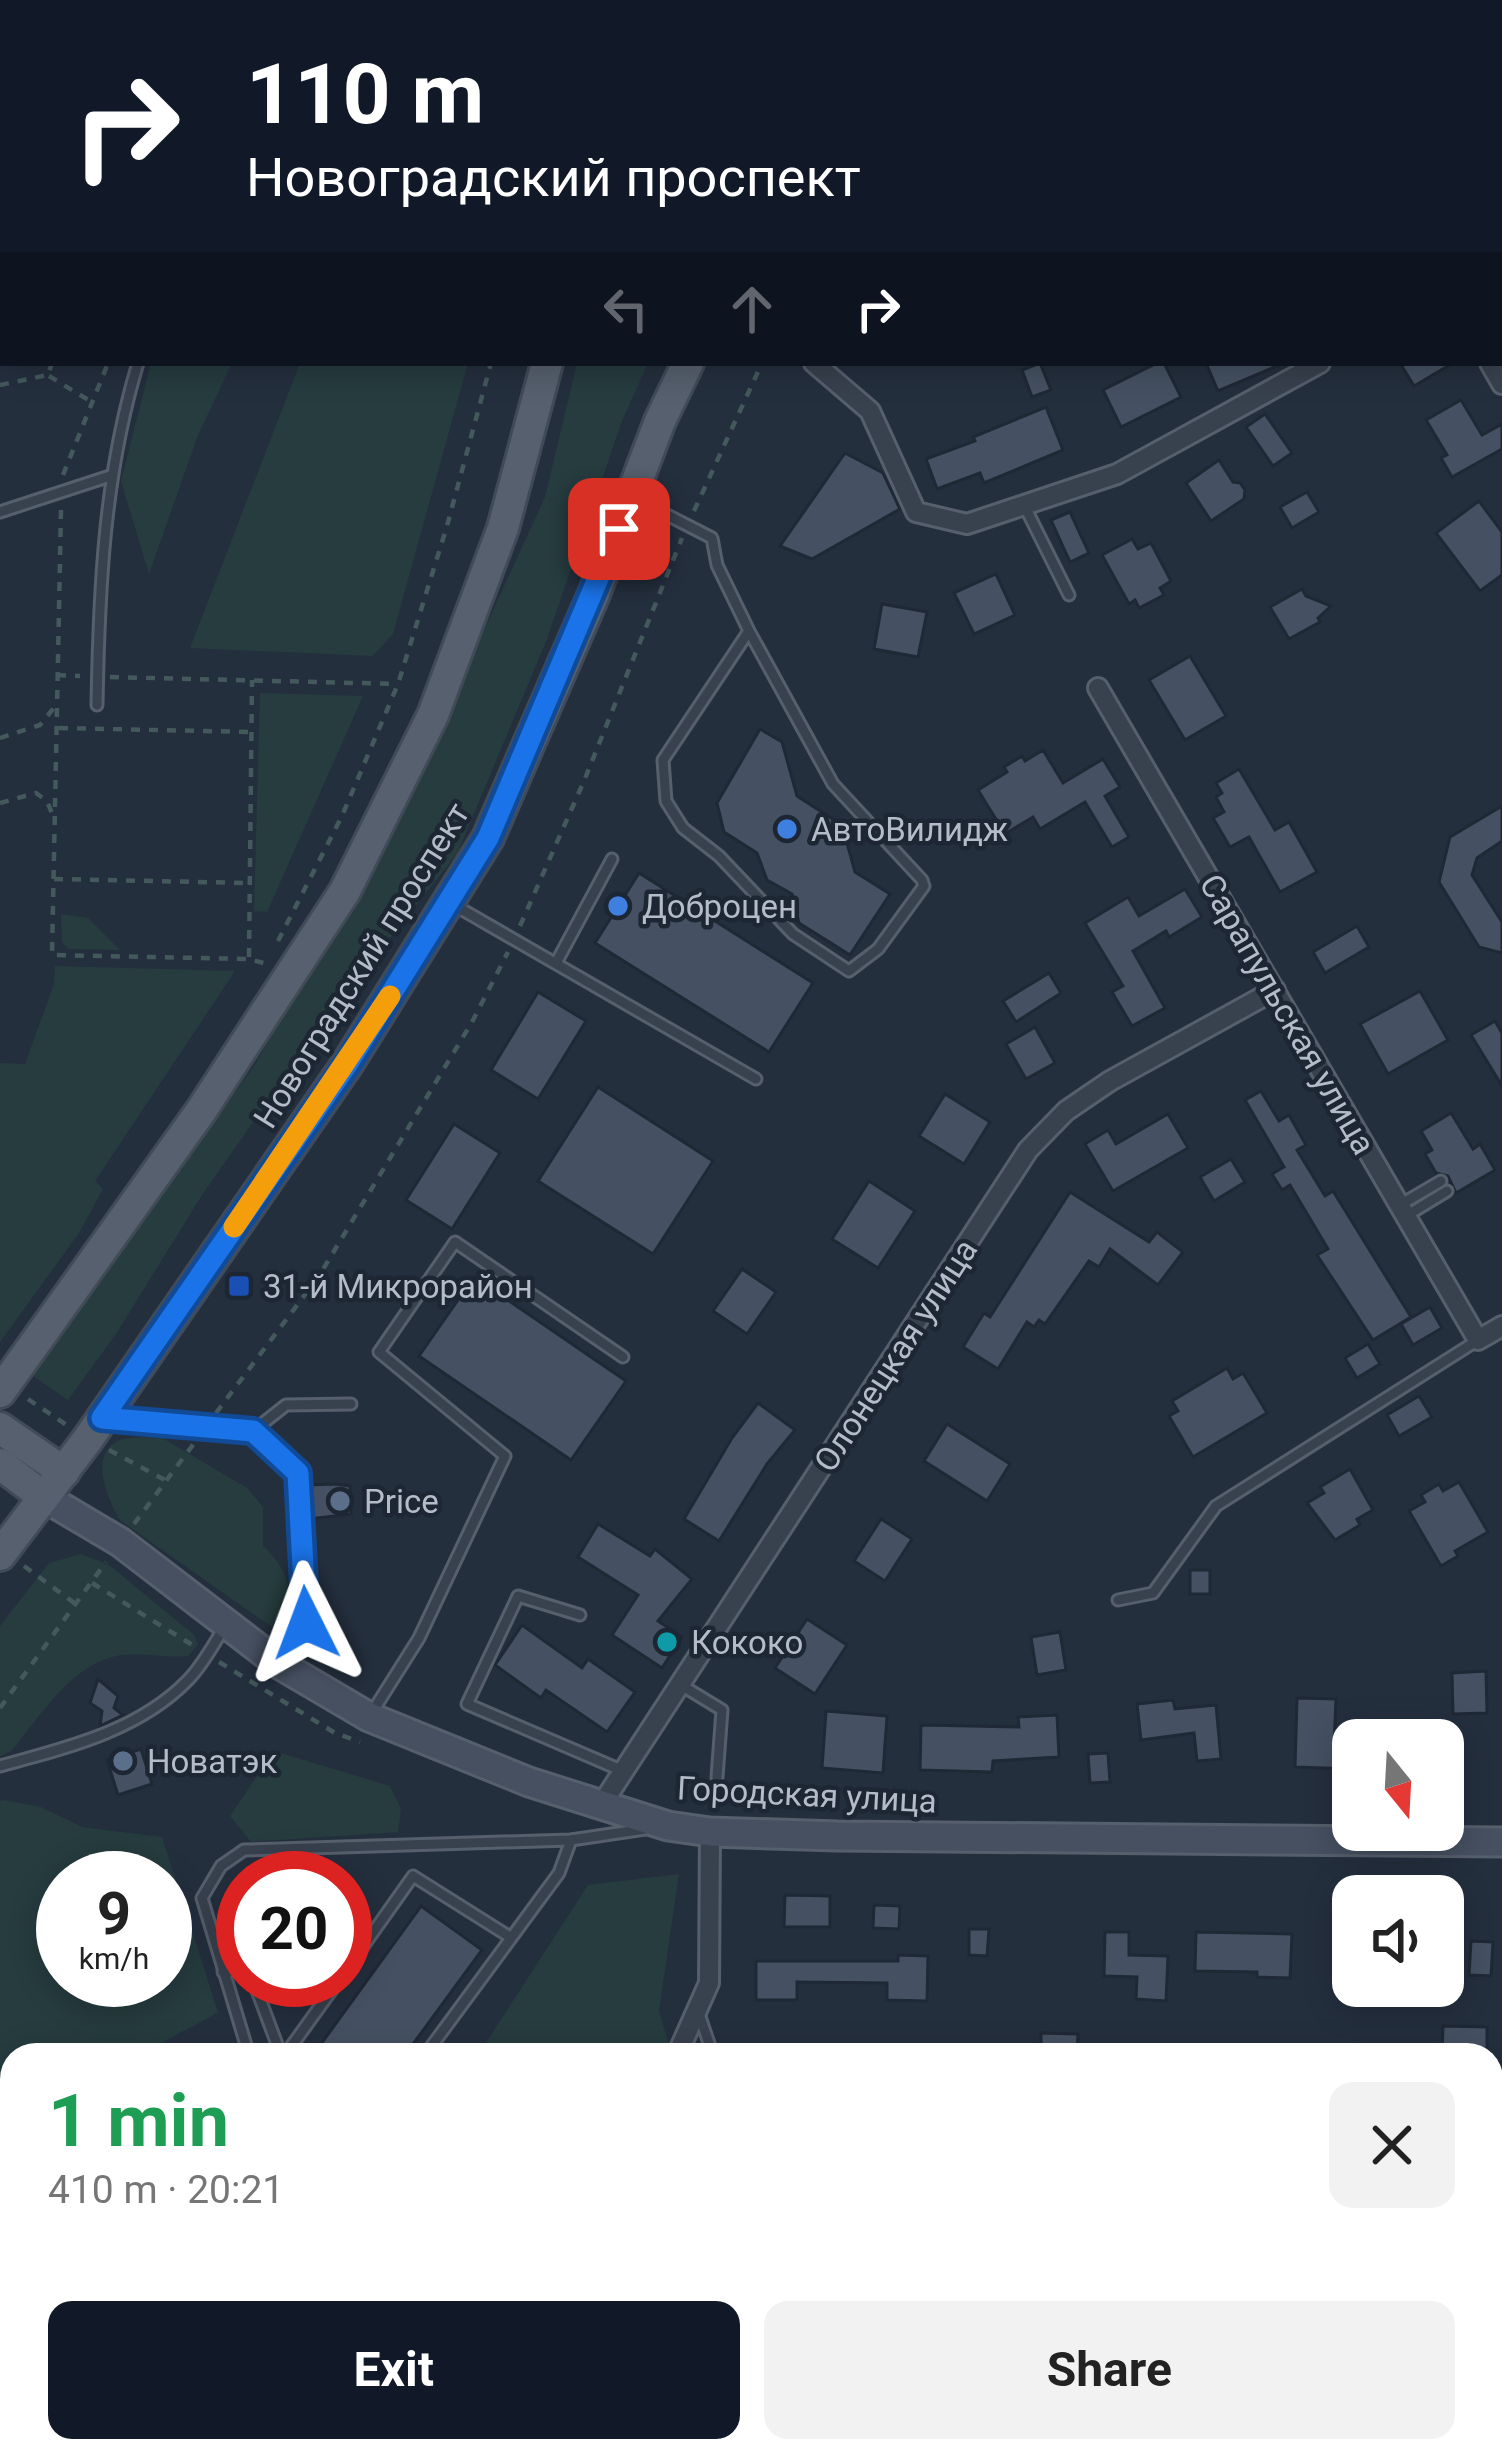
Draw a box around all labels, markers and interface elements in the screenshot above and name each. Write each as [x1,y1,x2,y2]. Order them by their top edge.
text: 110 m [246,45,484,144]
icon: right [48,48,204,204]
text: Новоградский проспект [246,146,861,209]
icon: left [593,276,659,342]
icon: ahead [719,276,785,342]
icon: right [845,276,911,342]
pin [568,478,670,580]
icon: arrive [586,496,652,562]
street label: Новоградский проспект [245,796,478,1135]
place label: АвтоВилидж [811,810,1008,849]
marker: АвтоВилидж [774,816,800,842]
street label: Сарапульская улица [1191,867,1384,1161]
place label: Доброцен [642,887,797,926]
marker: Доброцен [605,893,631,919]
street label: Олонецкая улица [806,1232,985,1479]
place label: 31-й Микрорайон [263,1267,533,1306]
marker: 31-й Микрорайон [226,1273,252,1299]
place label: Price [364,1482,439,1521]
marker: Price [327,1488,353,1514]
position arrow [243,1560,369,1686]
place label: Кококо [691,1623,803,1662]
marker: Кококо [654,1629,680,1655]
north arrow [1332,1719,1464,1851]
map controls [1332,1719,1464,2007]
place label: Новатэк [147,1742,278,1781]
marker: Новатэк [110,1748,136,1774]
street label: Городская улица [676,1768,938,1821]
speed limit sign: 20 [216,1851,372,2007]
button: sound [1332,1875,1464,2007]
text: 9 [97,1878,131,1949]
text: km/h [79,1941,149,1976]
text: 1 min [48,2079,229,2164]
button: close [1329,2082,1455,2208]
text: 410 m · 20:21 [48,2167,284,2213]
button: Exit [48,2301,740,2439]
button: Share [764,2301,1455,2439]

